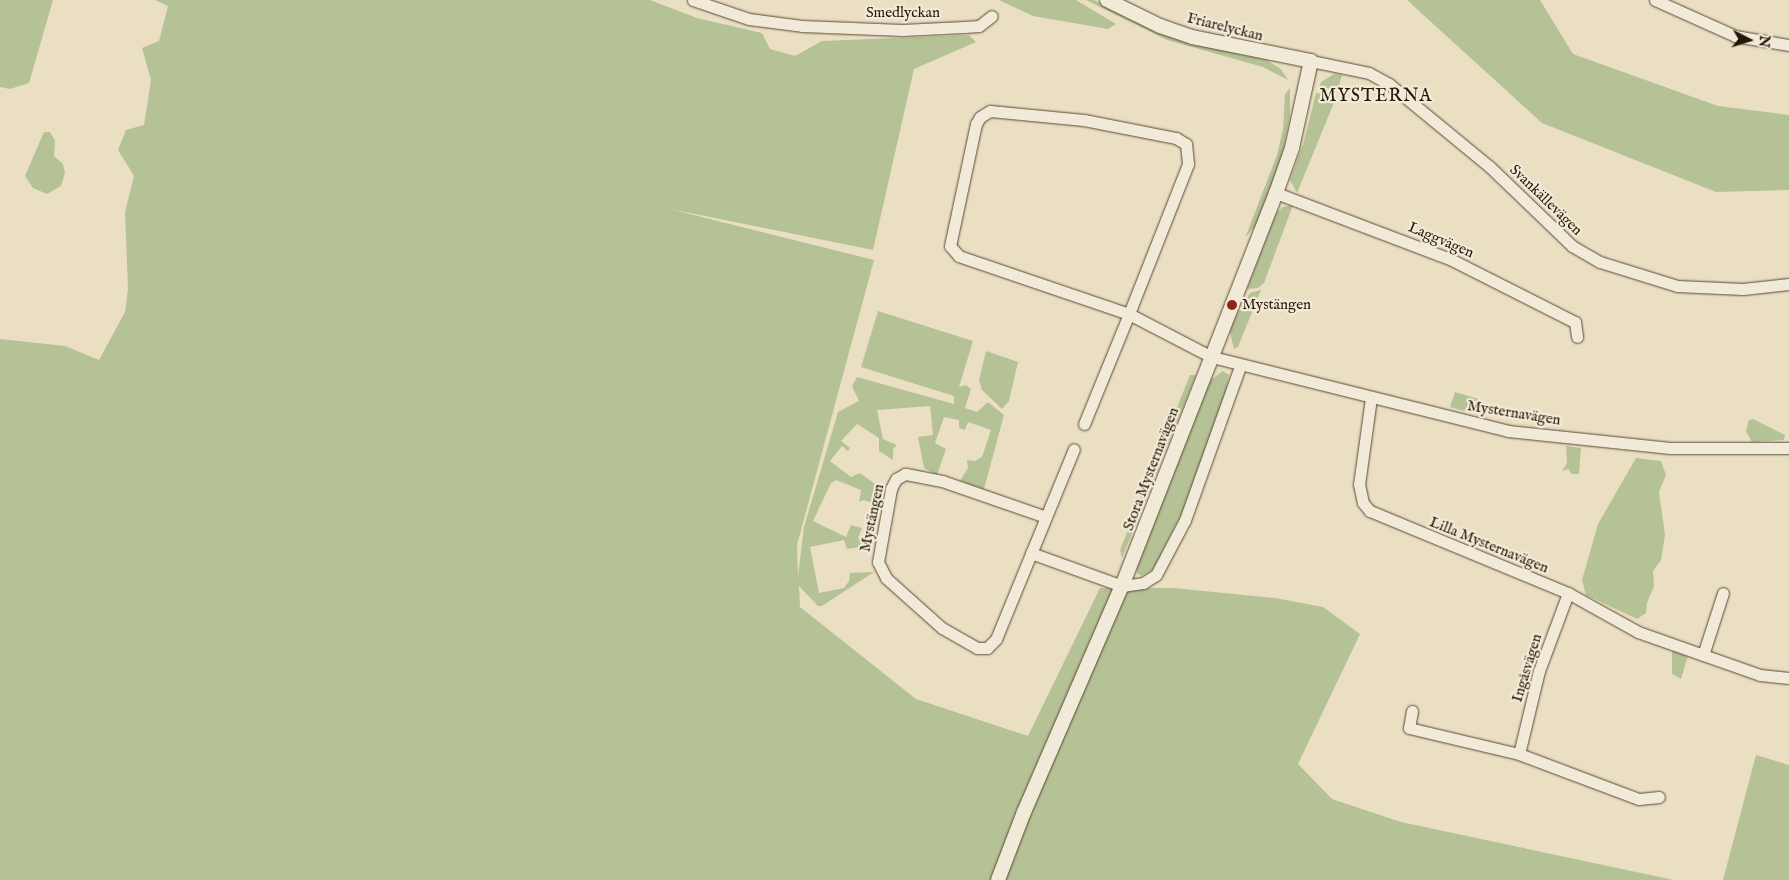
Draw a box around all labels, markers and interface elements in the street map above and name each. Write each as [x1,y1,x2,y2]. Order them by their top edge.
street label: Smedlyckan [866,4,940,22]
street label: Friarelyckan [1185,9,1265,45]
north arrow [1724,15,1774,65]
text: N [1754,34,1773,48]
district label: MYSTERNA [1319,86,1433,108]
street label: Svankällevägen [1506,161,1586,239]
street label: Laggvägen [1405,218,1477,262]
place label: Mystängen [1242,296,1311,314]
marker: Mystängen [1226,299,1238,311]
street label: Mysternavägen [1466,397,1562,429]
street label: Stora Mysternavägen [1119,405,1183,533]
street label: Mystängen [856,482,888,554]
street label: Lilla Mysternavägen [1427,513,1551,577]
street label: Ingåsvägen [1508,632,1546,704]

